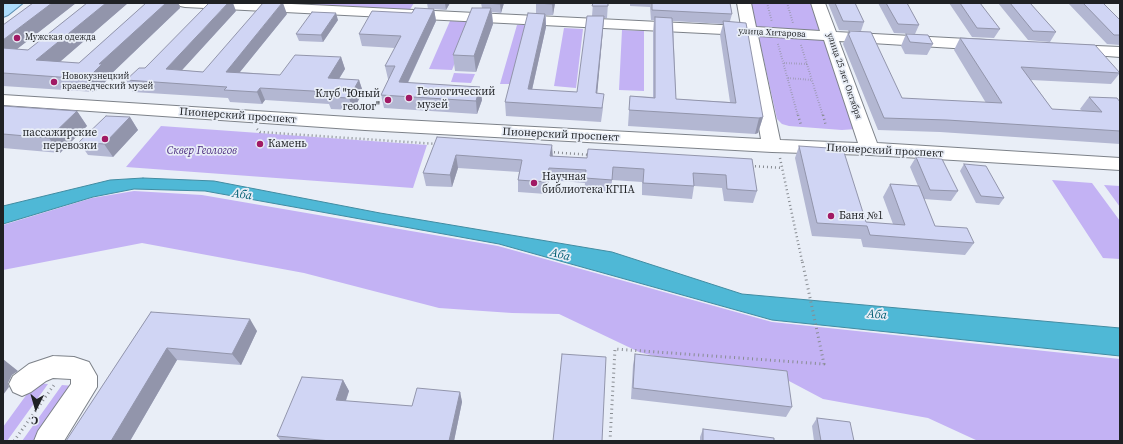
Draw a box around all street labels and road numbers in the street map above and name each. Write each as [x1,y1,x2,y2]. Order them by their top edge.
street label: улица Хитарова [738,26,806,40]
street label: улица 25 лет Октября [824,31,864,121]
street label: Пионерский проспект [179,105,297,127]
street label: Пионерский проспект [502,125,620,145]
street label: Пионерский проспект [826,141,944,161]

